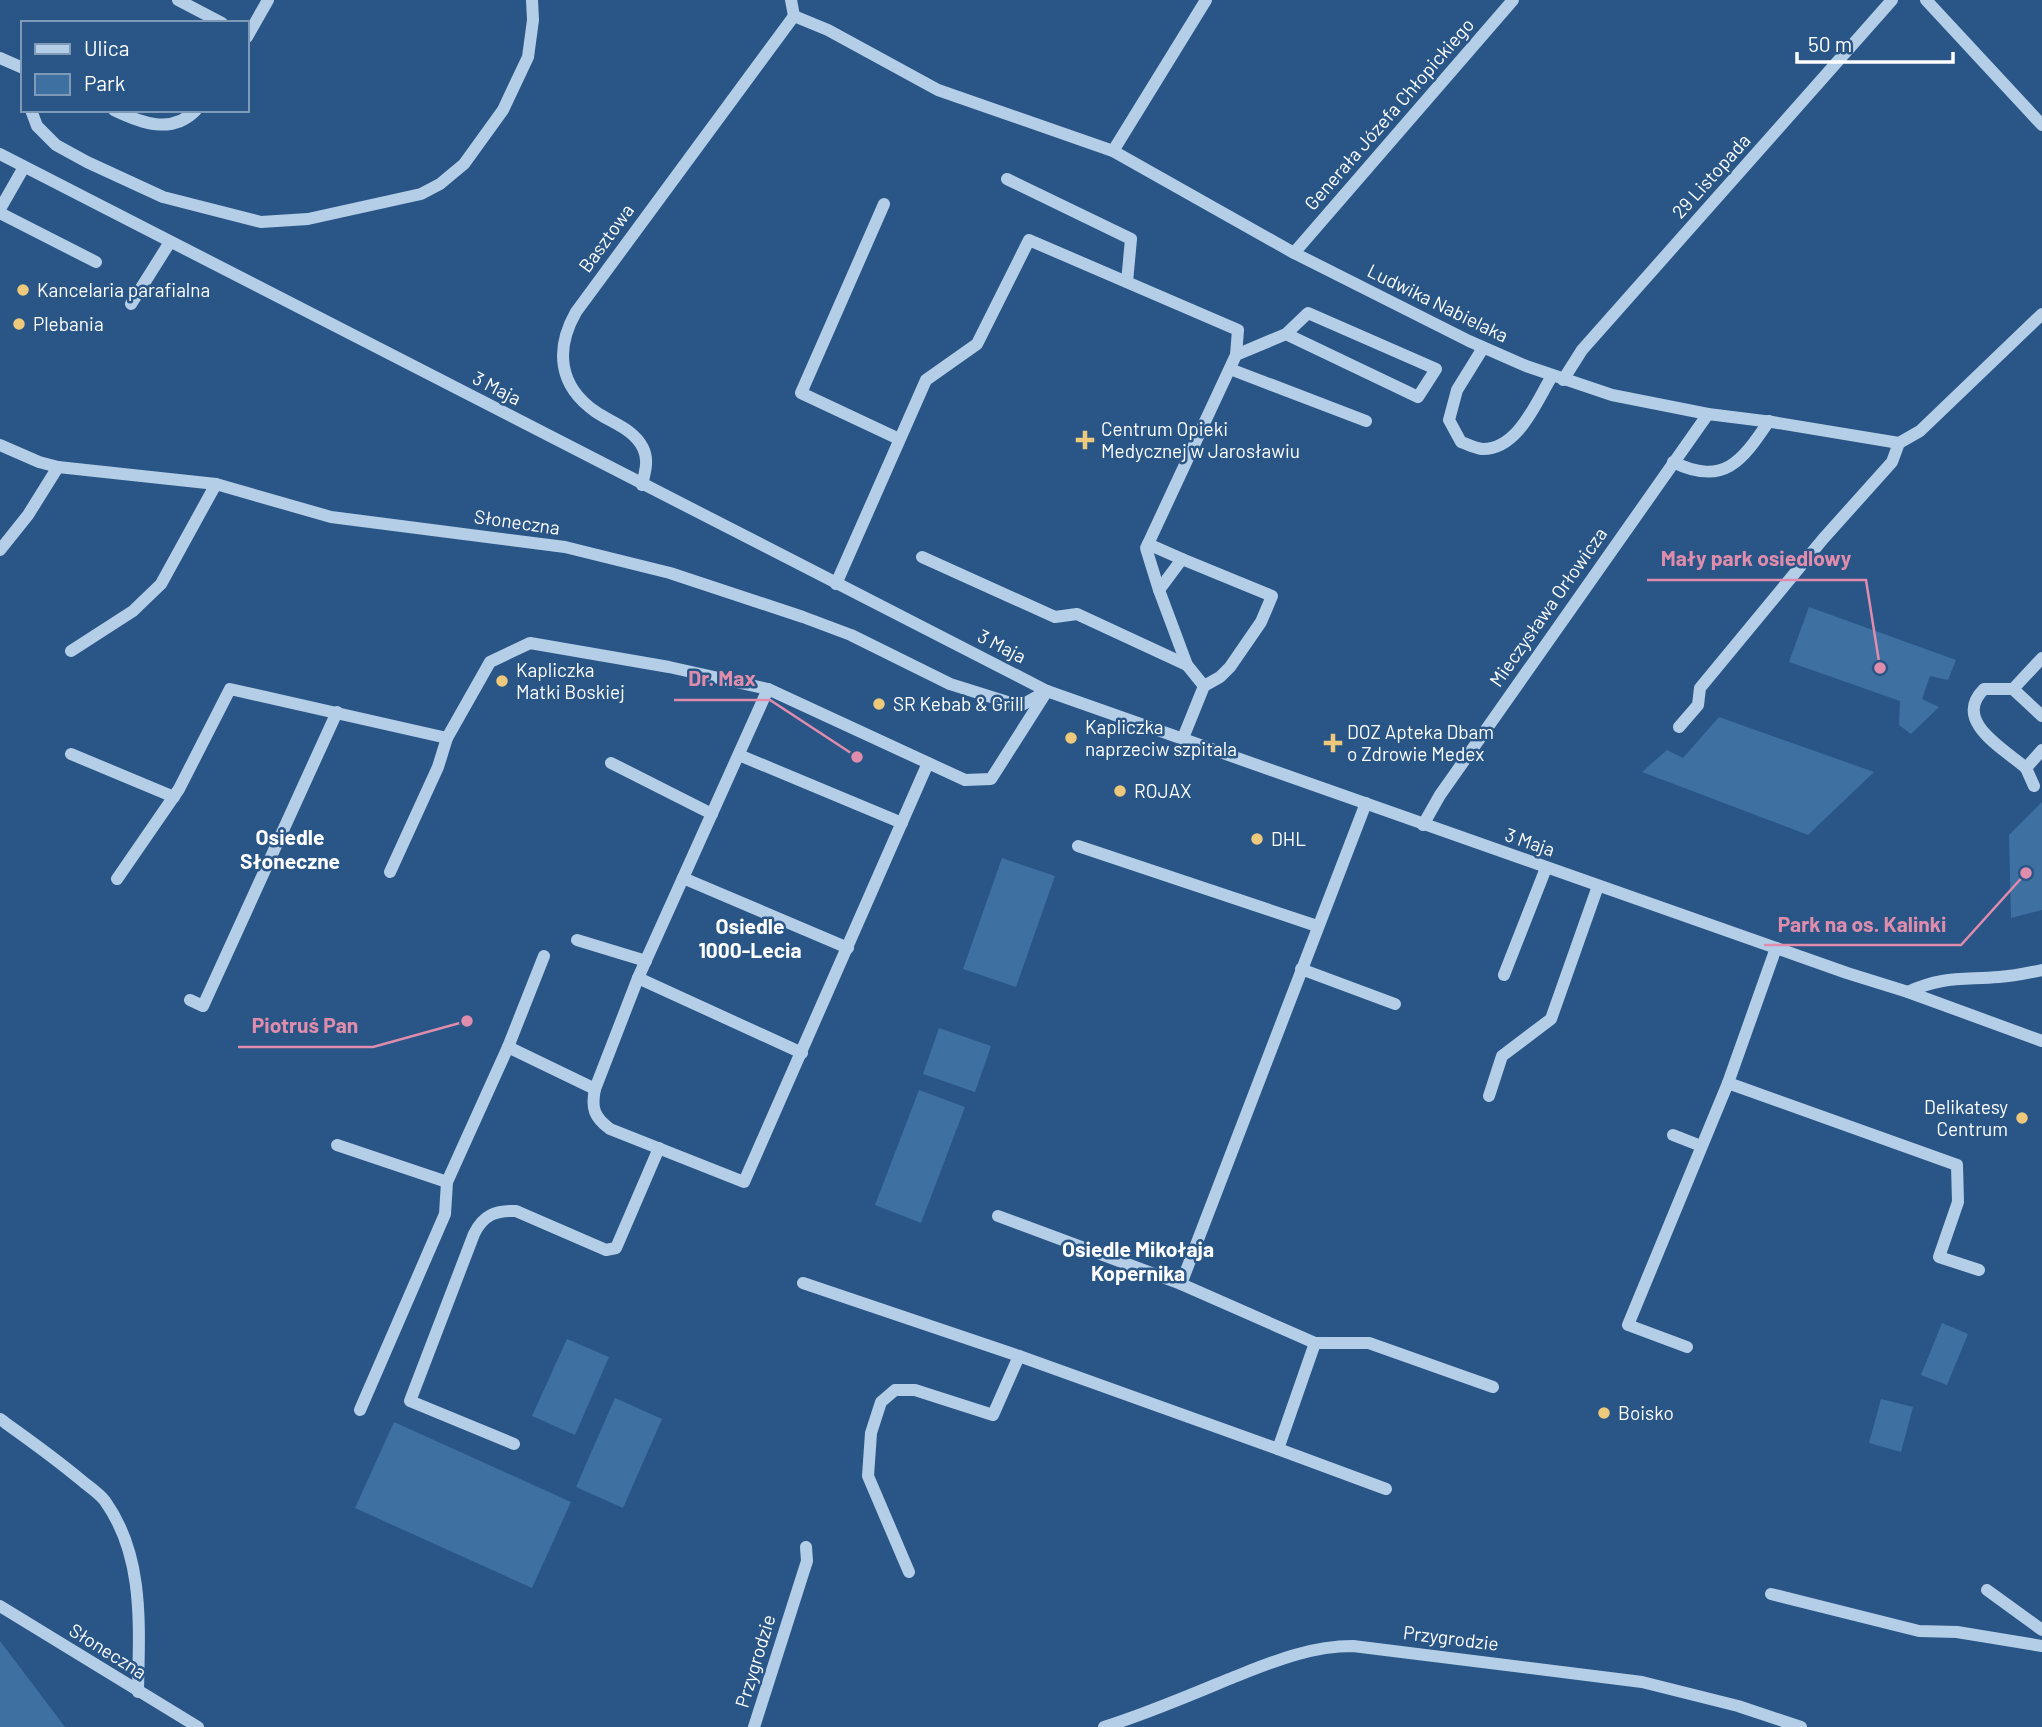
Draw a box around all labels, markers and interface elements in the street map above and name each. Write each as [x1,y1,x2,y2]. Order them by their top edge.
street label: Generała Józefa Chłopickiego [1299,13,1478,214]
legend [21,21,248,112]
scale bar [1797,21,1953,65]
text: 50 m [1808,31,1852,56]
text: Ulica [84,35,129,60]
text: Park [84,70,125,95]
street label: 29 Listopada [1667,129,1755,223]
street label: Basztowa [573,199,638,276]
street label: Ludwika Nabielaka [1364,259,1512,347]
place label: Kancelaria parafialna [37,278,210,301]
marker: Kancelaria parafialna [15,282,31,298]
place label: Plebania [33,312,104,335]
marker: Plebania [11,316,27,332]
street label: 3 Maja [469,366,525,409]
place label: Centrum Opieki Medycznej w Jarosławiu [1101,417,1300,462]
marker: Centrum Opieki Medycznej w Jarosławiu [1075,430,1095,450]
street label: Słoneczna [473,504,562,539]
street label: Mieczysława Orłowicza [1484,523,1611,691]
callout: Mały park osiedlowy [1647,538,1866,580]
text: Mały park osiedlowy [1661,545,1852,570]
street label: 3 Maja [974,624,1030,667]
place label: Kapliczka Matki Boskiej [516,658,625,703]
callout: Dr. Max [674,658,770,700]
text: Dr. Max [688,665,756,690]
marker: Kapliczka Matki Boskiej [494,673,510,689]
place label: SR Kebab & Grill [893,692,1024,715]
marker: SR Kebab & Grill [871,696,887,712]
place label: Kapliczka naprzeciw szpitala [1085,715,1237,760]
place label: DOZ Apteka Dbam o Zdrowie Medex [1347,720,1494,765]
marker: Kapliczka naprzeciw szpitala [1063,730,1079,746]
marker: DOZ Apteka Dbam o Zdrowie Medex [1325,735,1341,751]
place label: ROJAX [1134,779,1191,802]
marker: ROJAX [1112,783,1128,799]
street label: 3 Maja [1502,822,1558,861]
district label: Osiedle Słoneczne [240,824,340,873]
place label: DHL [1271,827,1306,850]
marker: DHL [1249,831,1265,847]
callout: Park na os. Kalinki [1764,903,1961,945]
text: Park na os. Kalinki [1778,911,1946,936]
district label: Osiedle 1000-Lecia [698,913,802,962]
callout: Piotruś Pan [238,1005,373,1047]
text: Piotruś Pan [252,1012,358,1037]
place label: Delikatesy Centrum [1924,1095,2008,1140]
marker: Delikatesy Centrum [2014,1110,2030,1126]
district label: Osiedle Mikołaja Kopernika [1062,1236,1214,1285]
place label: Boisko [1618,1401,1674,1424]
marker: Boisko [1596,1405,1612,1421]
street label: Przygrodzie [729,1612,780,1710]
street label: Słoneczna [65,1618,151,1683]
street label: Przygrodzie [1402,1620,1500,1655]

